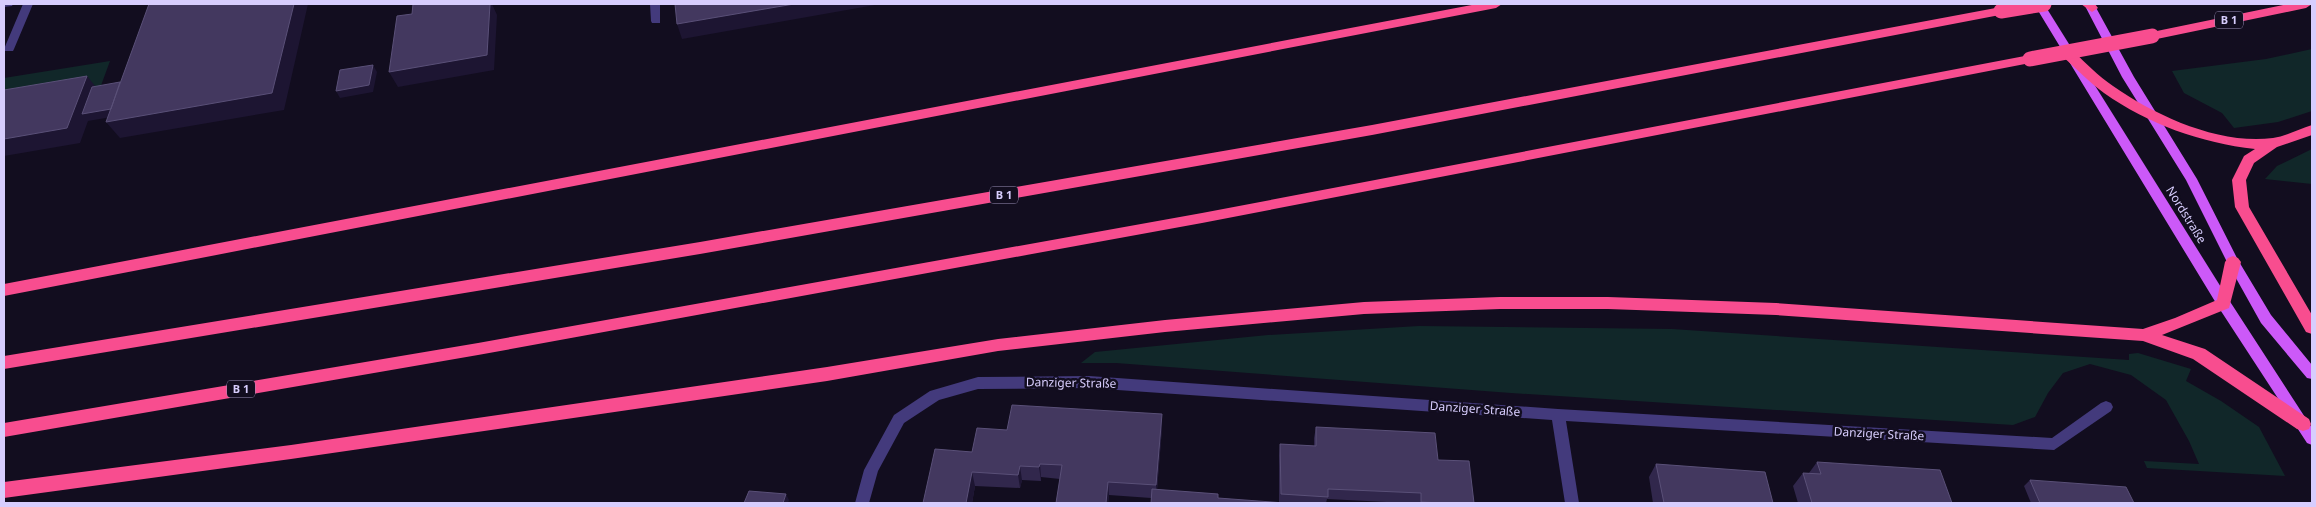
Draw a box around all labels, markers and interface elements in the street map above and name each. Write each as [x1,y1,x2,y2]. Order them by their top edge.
road number: B 1 [2215,12,2243,28]
street label: Nordstraße [2162,183,2211,247]
road number: B 1 [990,186,1018,204]
street label: Danziger Straße [1026,373,1117,392]
road number: B 1 [227,380,255,398]
street label: Danziger Straße [1429,397,1521,420]
street label: Danziger Straße [1833,423,1925,444]

